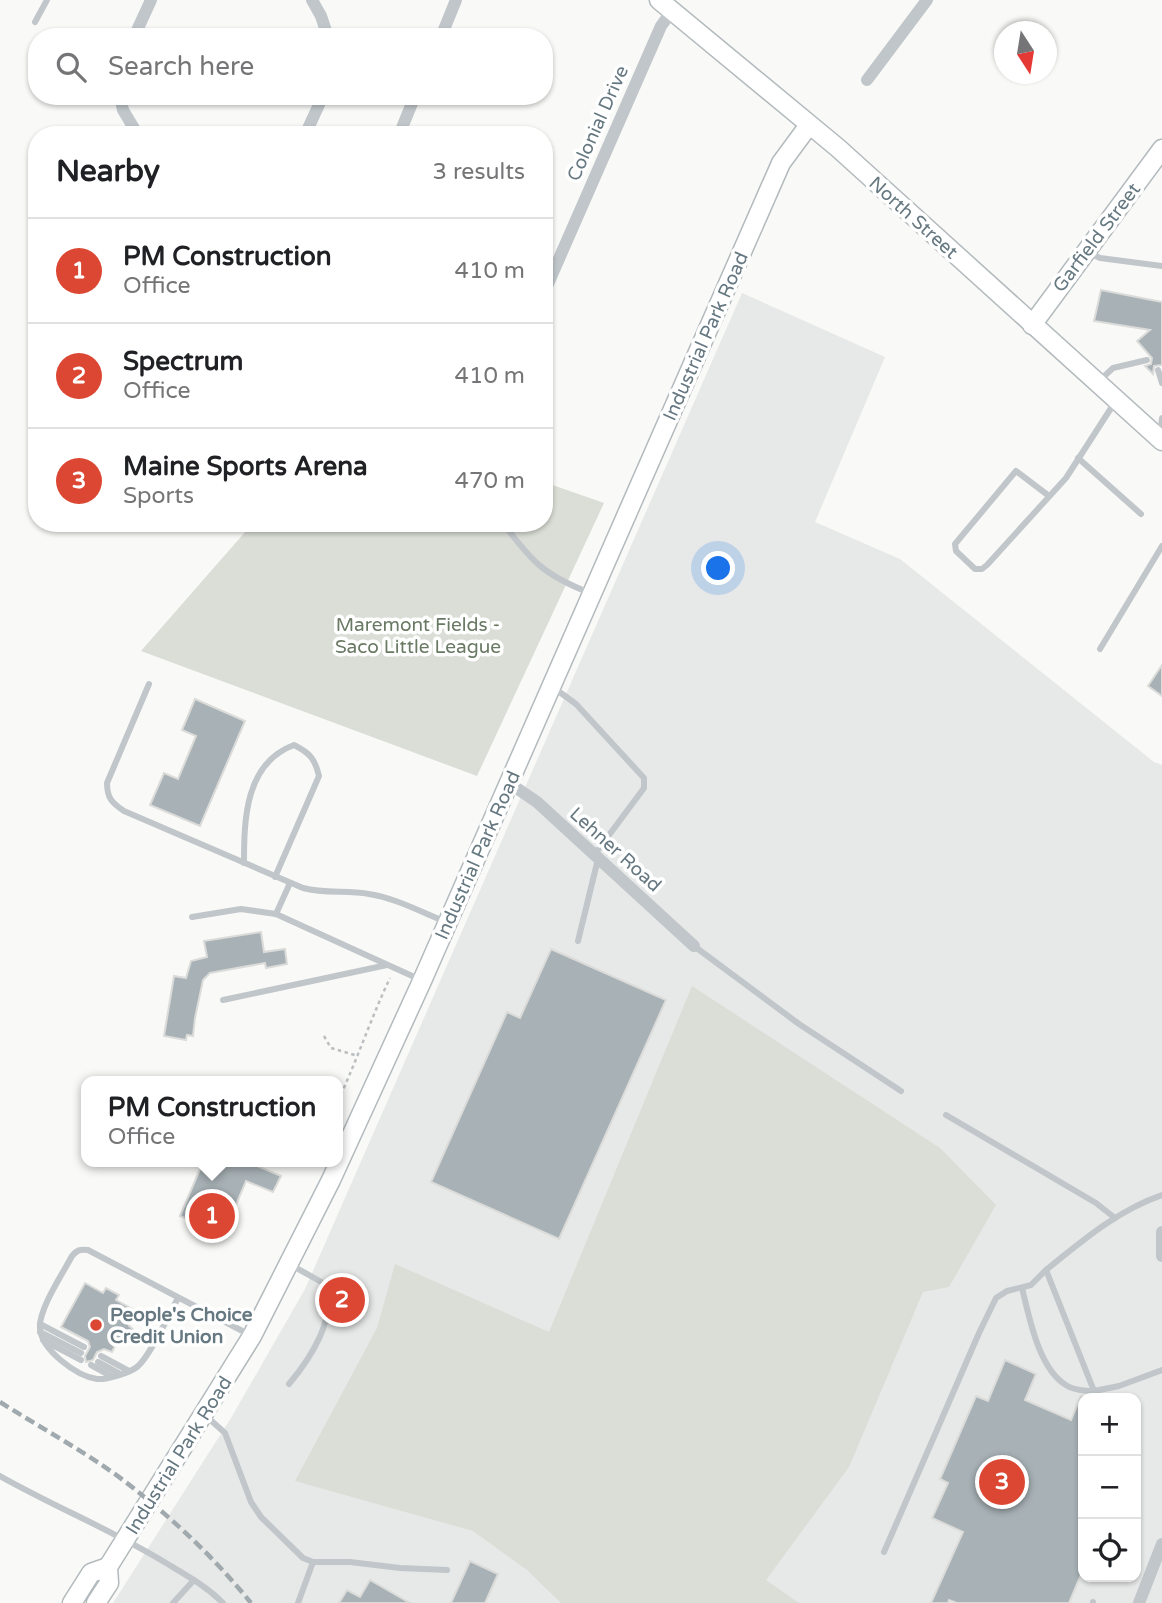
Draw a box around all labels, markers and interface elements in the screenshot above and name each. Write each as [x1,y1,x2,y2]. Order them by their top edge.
north arrow [994,21,1057,84]
search box [28,28,553,105]
icon: search [52,48,90,86]
text: Search here [108,51,254,82]
street label: Colonial Drive [563,62,633,185]
text: Nearby [56,153,160,190]
text: 3 results [432,158,525,186]
street label: North Street [864,172,962,263]
street label: Garfield Street [1049,179,1145,297]
text: PM Construction [123,241,332,272]
street label: Industrial Park Road [659,249,753,424]
text: 1 [72,257,86,285]
text: 410 m [455,257,525,285]
text: Office [123,272,191,300]
text: Spectrum [123,346,243,377]
text: 2 [72,362,86,390]
text: 410 m [455,362,525,390]
text: Office [123,377,191,405]
text: Maine Sports Arena [123,451,368,482]
text: 3 [72,467,86,495]
text: 470 m [455,467,525,495]
text: Sports [123,482,194,510]
your location [701,551,735,585]
park label: Maremont Fields - Saco Little League [335,614,501,658]
street label: Industrial Park Road [431,768,525,943]
street label: Lehner Road [565,803,666,897]
popup [81,1076,343,1167]
text: PM Construction [108,1092,316,1123]
text: Office [108,1123,175,1151]
pin: 1 [189,1190,235,1242]
pin: 2 [319,1274,365,1326]
place label: People's Choice Credit Union [110,1304,253,1348]
marker: People's Choice Credit Union [88,1317,104,1333]
street label: Industrial Park Road [121,1372,236,1539]
map controls [1078,1393,1141,1582]
button: + [1078,1393,1141,1456]
pin: 3 [979,1456,1025,1508]
button: − [1078,1456,1141,1519]
button: locate [1078,1519,1141,1582]

